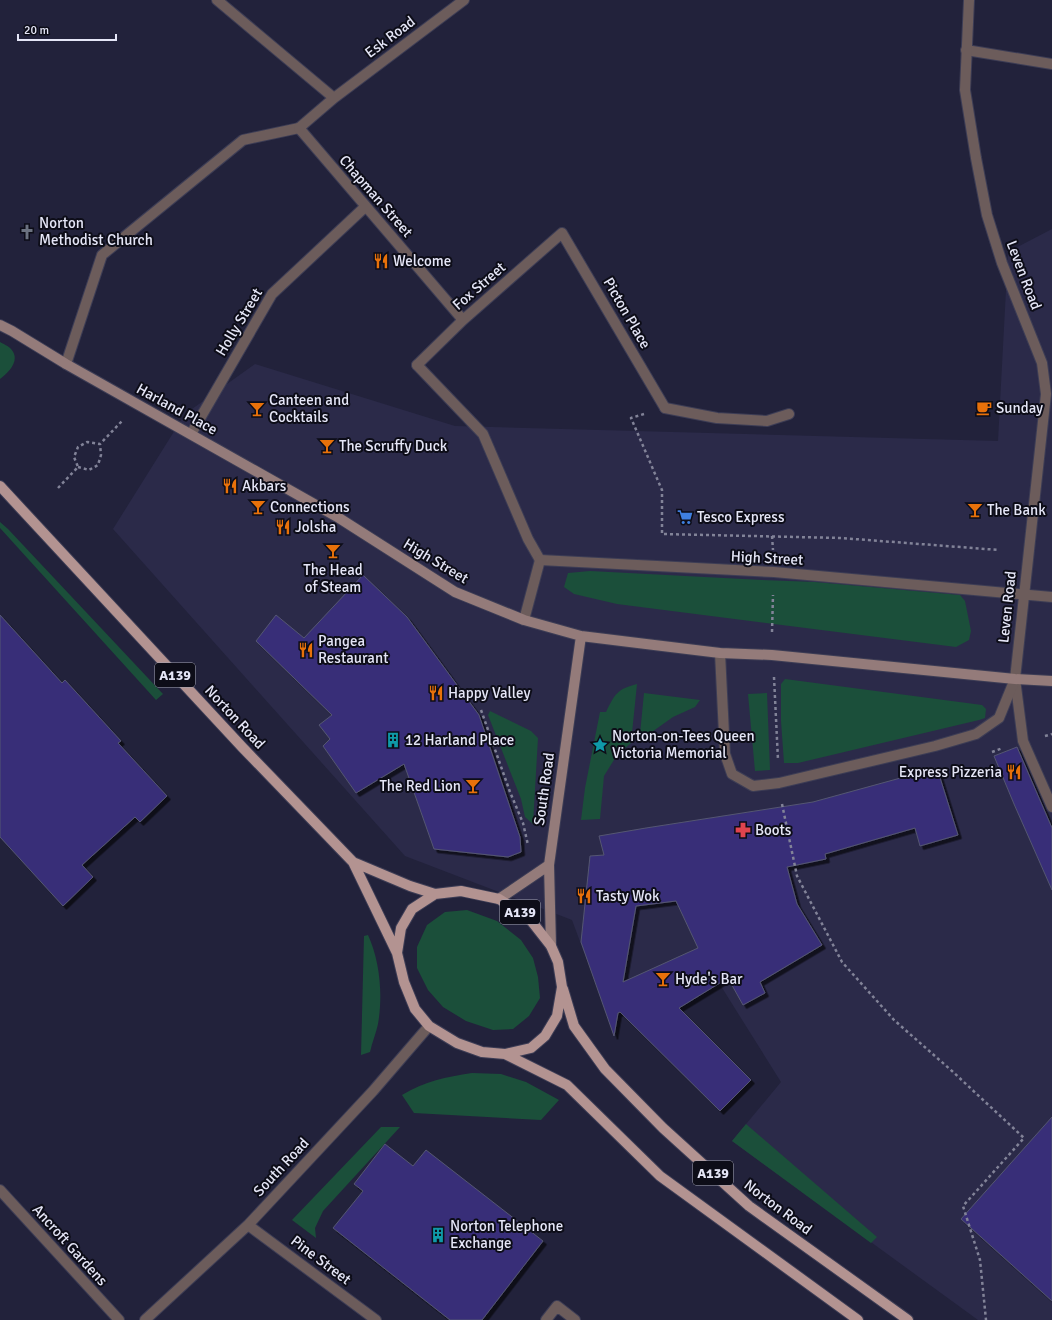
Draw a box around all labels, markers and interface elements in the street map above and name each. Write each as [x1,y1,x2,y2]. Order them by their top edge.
street label: Esk Road [361,12,419,62]
scale bar [18,16,116,42]
text: 20 m [24,23,49,38]
street label: Chapman Street [335,151,417,241]
place label: Norton Methodist Church [39,214,153,249]
church icon: Norton Methodist Church [18,223,36,241]
street label: Leven Road [1003,238,1045,312]
restaurant icon: Welcome [372,252,390,270]
place label: Welcome [393,252,451,270]
street label: Fox Street [449,258,509,314]
street label: Picton Place [599,274,655,352]
street label: Holly Street [212,285,266,359]
street label: Harland Place [133,379,221,439]
place label: Canteen and Cocktails [269,391,349,426]
cafe icon: Sunday [975,399,993,417]
place label: Sunday [996,399,1043,417]
bar icon: Canteen and Cocktails [248,400,266,418]
bar icon: The Scruffy Duck [318,437,336,455]
place label: The Scruffy Duck [339,437,448,455]
restaurant icon: Akbars [221,477,239,495]
place label: Akbars [242,477,287,495]
bar icon: Connections [249,498,267,516]
place label: Connections [270,498,350,516]
bar icon: The Bank [966,501,984,519]
place label: The Bank [987,501,1046,519]
supermarket icon: Tesco Express [676,508,694,526]
place label: Tesco Express [697,508,785,526]
restaurant icon: Jolsha [274,518,292,536]
place label: Jolsha [295,518,336,536]
street label: High Street [400,535,472,587]
bar icon: The Head of Steam [324,542,342,560]
street label: High Street [730,547,804,569]
place label: The Head of Steam [303,561,363,596]
street label: Leven Road [994,570,1020,644]
place label: Pangea Restaurant [318,632,388,667]
restaurant icon: Pangea Restaurant [297,641,315,659]
road number: A139 [155,663,195,687]
street label: Norton Road [201,681,269,753]
restaurant icon: Happy Valley [427,684,445,702]
place label: Happy Valley [448,684,530,702]
place label: Norton-on-Tees Queen Victoria Memorial [612,727,755,762]
building icon: 12 Harland Place [384,731,402,749]
place label: 12 Harland Place [405,731,514,749]
place icon: Norton-on-Tees Queen Victoria Memorial [591,736,609,754]
street label: South Road [530,751,558,826]
place label: Express Pizzeria [899,763,1002,781]
restaurant icon: Express Pizzeria [1005,763,1023,781]
place label: The Red Lion [379,777,461,795]
bar icon: The Red Lion [464,777,482,795]
pharmacy icon: Boots [734,821,752,839]
place label: Boots [755,821,792,839]
restaurant icon: Tasty Wok [575,887,593,905]
place label: Tasty Wok [596,887,660,905]
road number: A139 [500,900,540,924]
bar icon: Hyde's Bar [654,970,672,988]
place label: Hyde's Bar [675,970,743,988]
street label: South Road [249,1134,313,1200]
road number: A139 [693,1161,733,1185]
street label: Norton Road [741,1176,816,1238]
street label: Ancroft Gardens [29,1201,112,1290]
place label: Norton Telephone Exchange [450,1217,563,1252]
building icon: Norton Telephone Exchange [429,1226,447,1244]
street label: Pine Street [287,1232,355,1288]

